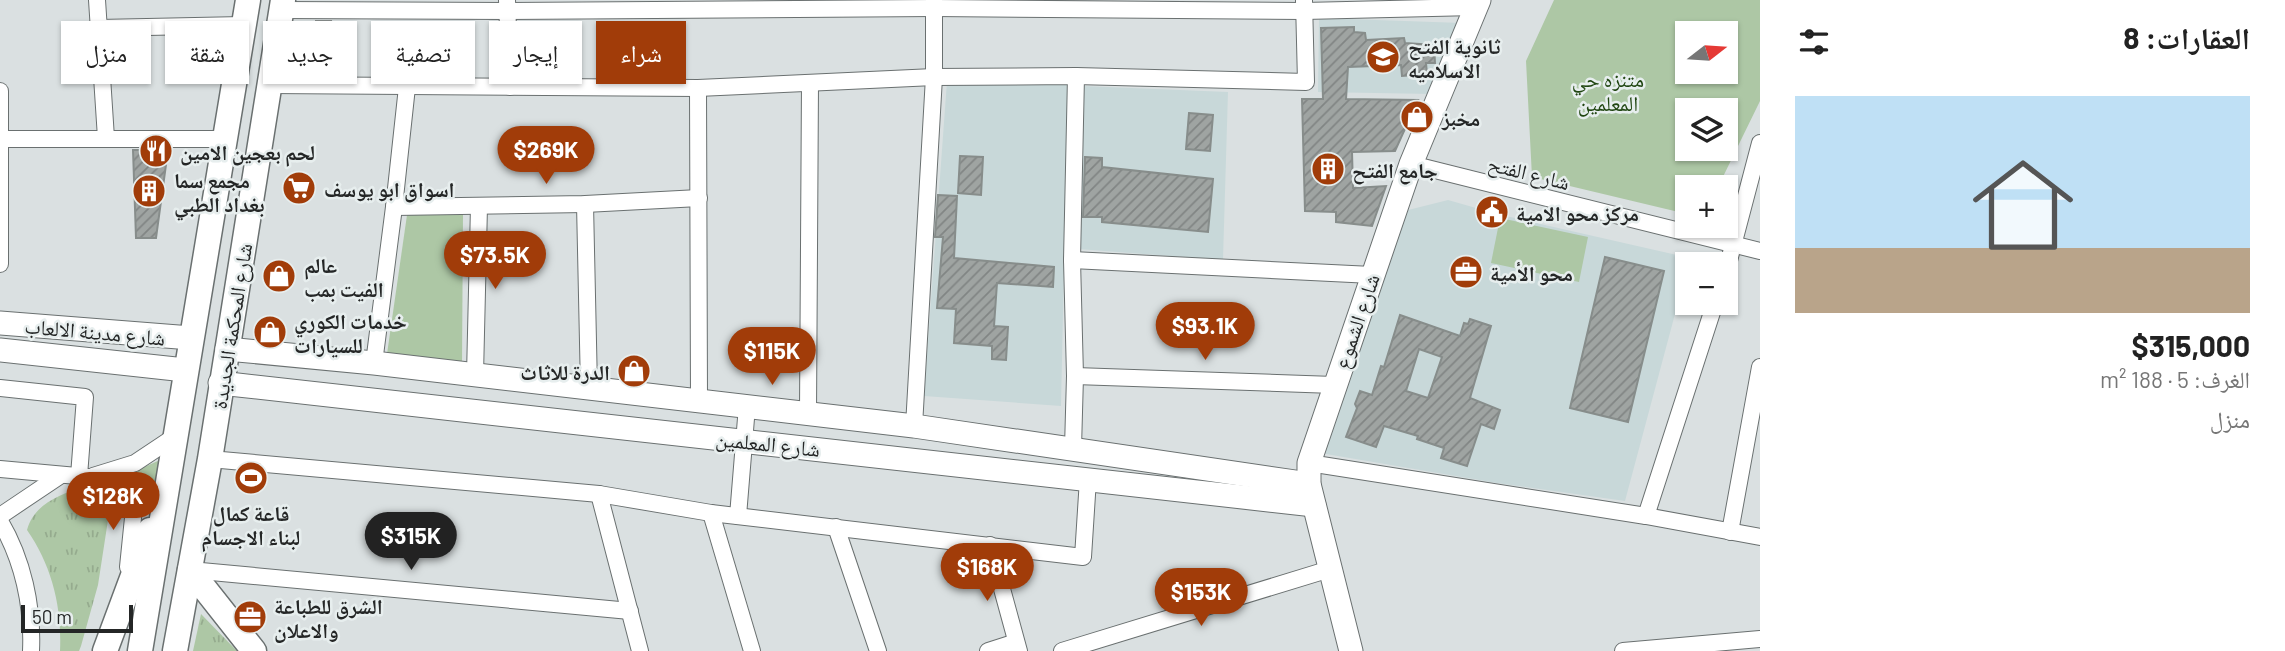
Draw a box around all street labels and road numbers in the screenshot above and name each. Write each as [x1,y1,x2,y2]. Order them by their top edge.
street label: شارع الفتح [1485,150,1572,196]
street label: شارع المحكمة الجديدة [206,241,258,411]
street label: شارع الشموع [1328,270,1386,372]
street label: شارع مدينة الالعاب [23,312,166,352]
street label: شارع المعلمين [714,425,821,463]

